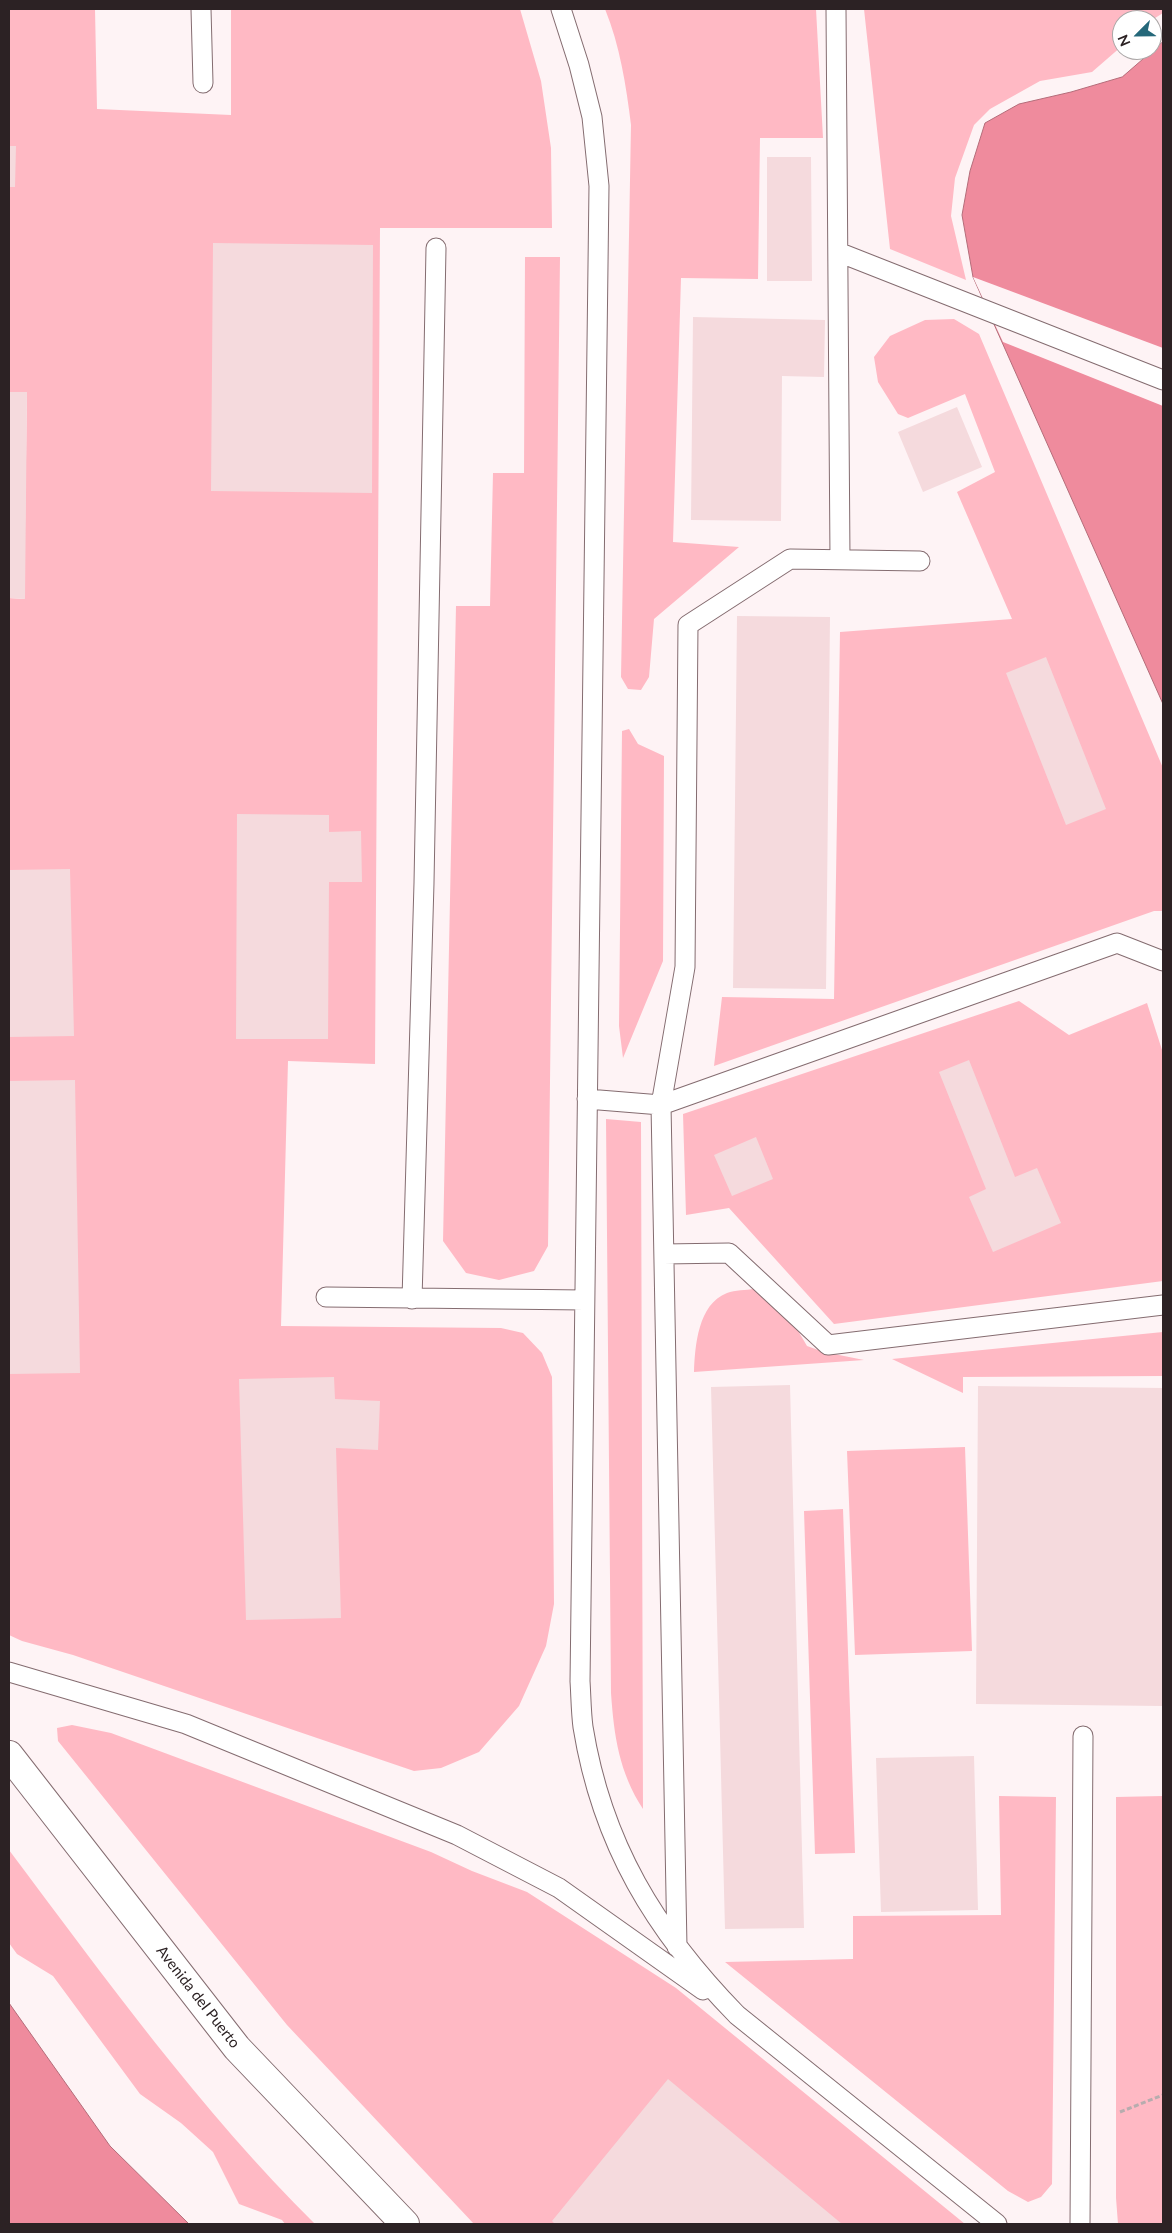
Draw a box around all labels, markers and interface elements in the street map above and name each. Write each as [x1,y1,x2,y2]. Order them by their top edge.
north arrow [1112,10,1162,60]
text: N [1114,32,1134,49]
street label: Avenida del Puerto [152,1942,244,2052]

